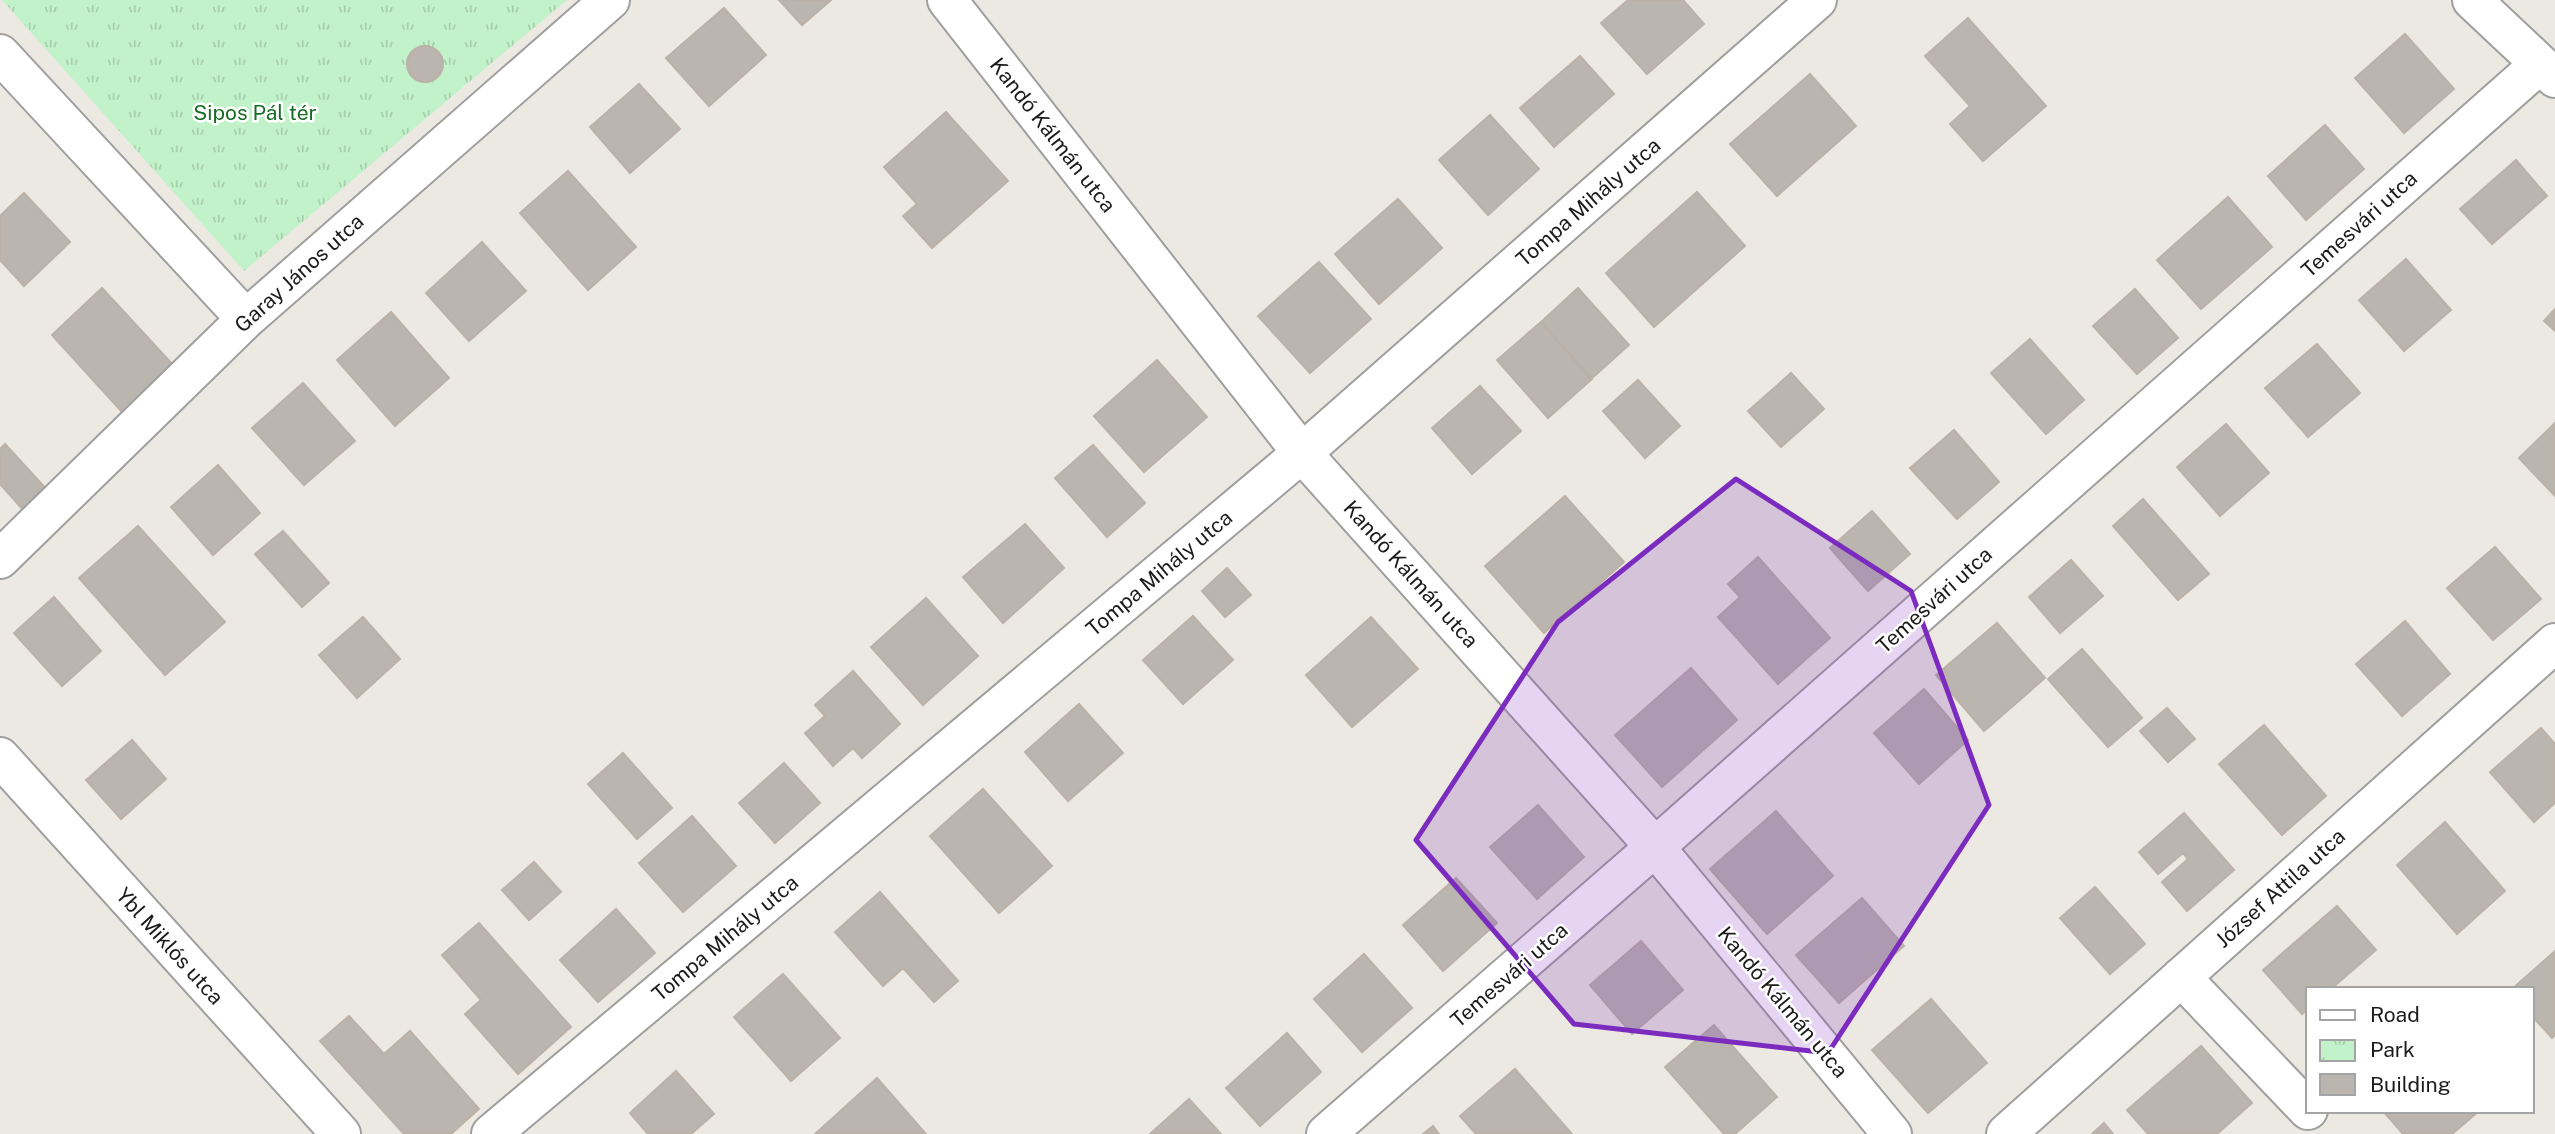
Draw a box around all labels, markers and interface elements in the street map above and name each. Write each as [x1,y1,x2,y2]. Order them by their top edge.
street label: Kandó Kálmán utca [985,53,1121,217]
park label: Sipos Pál tér [193,100,317,125]
street label: Tompa Mihály utca [1511,133,1665,271]
street label: Temesvári utca [2296,166,2422,282]
street label: Garay János utca [229,209,369,337]
street label: Kandó Kálmán utca [1338,495,1484,653]
street label: Tompa Mihály utca [1081,505,1237,641]
street label: Temesvári utca [1871,542,1997,658]
street label: József Attila utca [2210,823,2350,953]
street label: Tompa Mihály utca [647,870,803,1006]
street label: Ybl Miklós utca [111,883,229,1009]
street label: Temesvári utca [1445,917,1573,1033]
street label: Kandó Kálmán utca [1713,922,1853,1082]
legend [2306,987,2534,1113]
text: Road [2370,1002,2420,1027]
text: Park [2370,1037,2415,1062]
text: Building [2370,1072,2451,1097]

